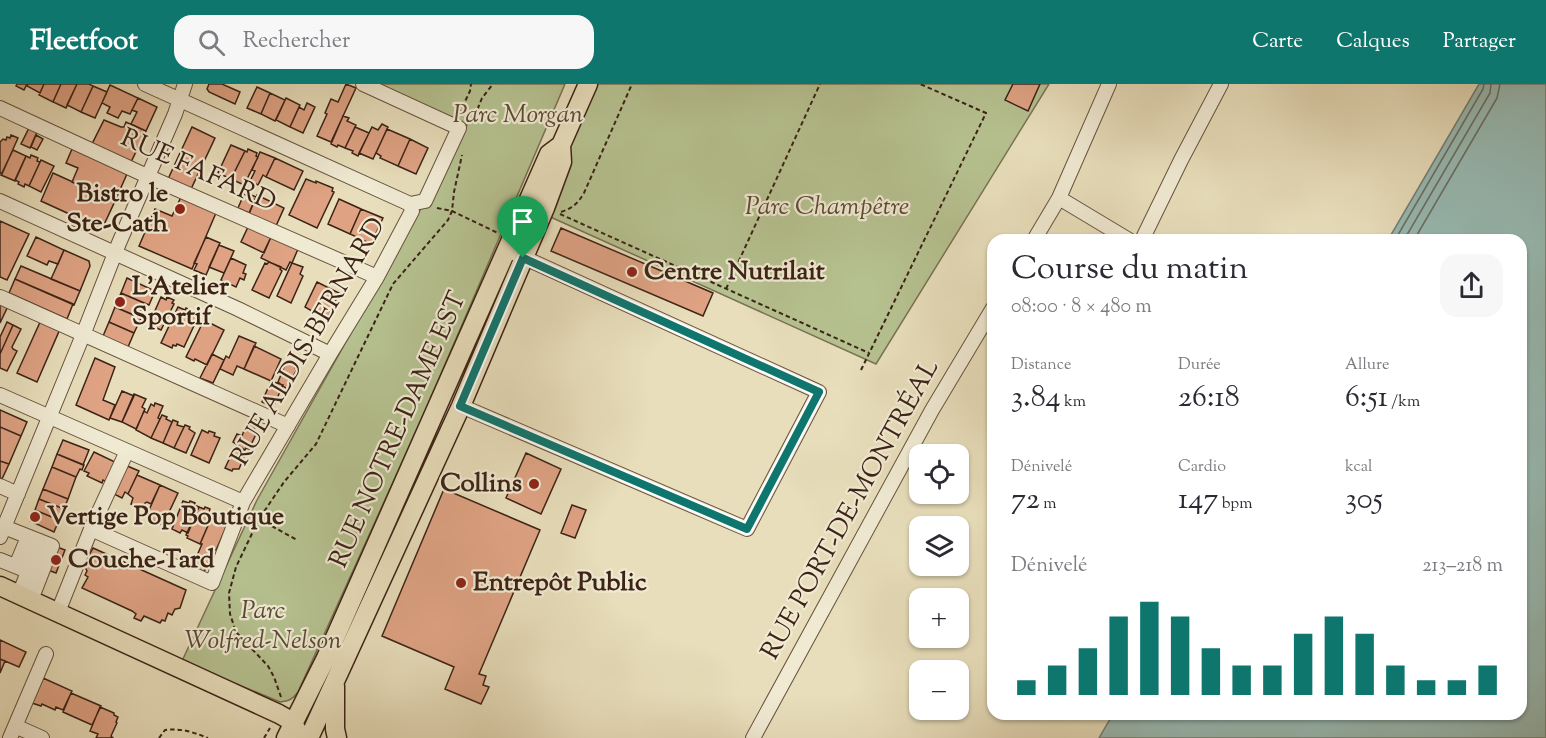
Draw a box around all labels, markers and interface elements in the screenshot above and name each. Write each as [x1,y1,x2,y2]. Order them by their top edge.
search box [174,15,594,69]
text: Fleetfoot [30,22,138,62]
icon: search [195,26,228,59]
text: Rechercher [243,26,350,58]
text: Carte [1252,27,1303,57]
text: Calques [1336,27,1410,57]
text: Partager [1443,27,1516,57]
park label: Parc Morgan [453,97,584,134]
street label: RUE FAFARD [114,120,282,222]
place label: Bistro le Ste-Cath [66,176,169,243]
park label: Parc Champêtre [745,189,909,226]
pin [497,196,548,258]
marker: Bistro le Ste-Cath [173,202,187,216]
icon: arrive [506,205,539,238]
street label: RUE ALDIS-BERNARD [223,211,395,473]
text: Course du matin [1011,246,1248,294]
place label: Centre Nutrilait [644,254,825,291]
button: share [1440,254,1503,317]
marker: Centre Nutrilait [625,265,639,279]
place label: L'Atelier Sportif [132,269,229,336]
street label: RUE NOTRE-DAME EST [321,286,477,574]
text: 08:00 · 8 × 480 m [1011,293,1152,322]
marker: L'Atelier Sportif [113,295,127,309]
street label: RUE PORT-DE-MONTRÉAL [753,353,949,667]
text: Distance [1011,354,1071,377]
text: Durée [1178,354,1221,377]
text: Allure [1345,354,1389,377]
text: 3.84 [1011,377,1061,420]
text: 26:18 [1178,377,1240,420]
text: 6:51 [1345,377,1388,420]
text: km [1061,391,1086,414]
text: /km [1388,391,1420,414]
map controls [909,444,969,720]
button: locate [909,444,969,504]
text: Dénivelé [1011,456,1072,479]
text: Cardio [1178,456,1226,479]
text: kcal [1345,456,1373,479]
place label: Collins [440,466,522,503]
marker: Collins [527,477,541,491]
text: 72 [1011,479,1040,522]
text: 147 [1178,479,1218,522]
text: 305 [1345,479,1383,522]
text: m [1040,493,1056,516]
text: bpm [1218,493,1252,516]
place label: Vertige Pop Boutique [47,499,284,536]
marker: Vertige Pop Boutique [28,510,42,524]
button: layers [909,516,969,576]
place label: Couche-Tard [68,542,215,579]
text: Dénivelé [1011,552,1087,581]
text: 213–218 m [1422,552,1503,581]
marker: Couche-Tard [49,553,63,567]
place label: Entrepôt Public [473,565,647,602]
marker: Entrepôt Public [454,576,468,590]
button: + [909,588,969,648]
park label: Parc Wolfred-Nelson [184,593,342,660]
button: − [909,660,969,720]

